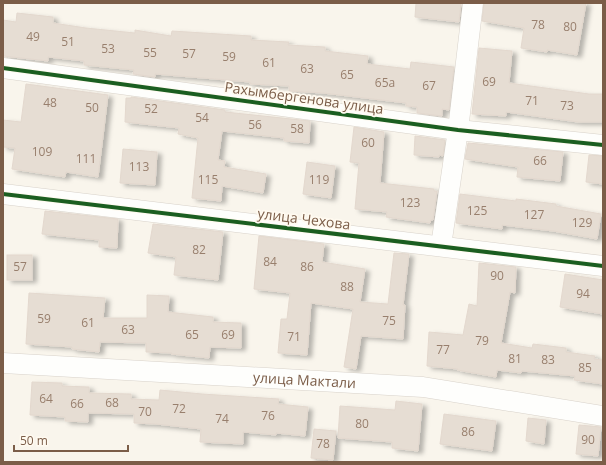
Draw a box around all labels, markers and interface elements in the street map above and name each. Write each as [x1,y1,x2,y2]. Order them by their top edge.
house number: 78 [531,16,545,33]
house number: 80 [563,18,577,35]
house number: 49 [26,28,40,45]
house number: 51 [61,33,75,50]
house number: 53 [101,40,115,57]
house number: 55 [143,44,157,61]
house number: 57 [182,45,196,62]
house number: 59 [222,48,236,65]
house number: 61 [262,54,276,71]
house number: 63 [300,60,314,77]
house number: 65 [340,66,354,83]
house number: 69 [482,73,496,90]
house number: 65а [375,74,395,91]
street label: Рахымбергенова улица [223,77,385,118]
house number: 67 [422,77,436,94]
house number: 71 [525,92,539,109]
house number: 48 [43,94,57,111]
house number: 73 [560,97,574,114]
house number: 50 [85,99,99,116]
house number: 52 [144,100,158,117]
house number: 54 [195,109,209,126]
house number: 56 [248,116,262,133]
house number: 58 [290,120,304,137]
house number: 60 [361,134,375,151]
house number: 109 [32,143,52,160]
house number: 111 [76,150,96,167]
house number: 66 [533,152,547,169]
house number: 113 [129,158,149,175]
house number: 115 [198,171,218,188]
house number: 119 [309,171,329,188]
house number: 123 [400,194,420,211]
house number: 125 [467,202,487,219]
street label: улица Чехова [257,203,351,234]
house number: 127 [524,206,544,223]
house number: 129 [572,214,592,231]
house number: 82 [192,241,206,258]
house number: 84 [263,253,277,270]
house number: 57 [13,258,27,275]
house number: 86 [300,258,314,275]
house number: 90 [490,267,504,284]
house number: 88 [340,278,354,295]
house number: 94 [576,285,590,302]
house number: 59 [37,310,51,327]
house number: 75 [382,312,396,329]
house number: 61 [81,314,95,331]
house number: 63 [121,321,135,338]
house number: 65 [185,326,199,343]
house number: 69 [221,326,235,343]
house number: 71 [287,328,301,345]
house number: 79 [475,332,489,349]
house number: 77 [436,341,450,358]
house number: 81 [508,350,522,367]
house number: 83 [541,351,555,368]
house number: 85 [578,359,592,376]
street label: улица Мактали [253,367,357,392]
house number: 64 [39,390,53,407]
house number: 68 [105,394,119,411]
house number: 66 [70,395,84,412]
house number: 72 [172,400,186,417]
house number: 70 [138,403,152,420]
house number: 76 [261,407,275,424]
house number: 74 [215,410,229,427]
house number: 80 [355,415,369,432]
house number: 86 [461,423,475,440]
scale bar [14,427,128,453]
house number: 90 [581,431,595,448]
text: 50 m [20,432,48,449]
house number: 78 [316,435,330,452]

